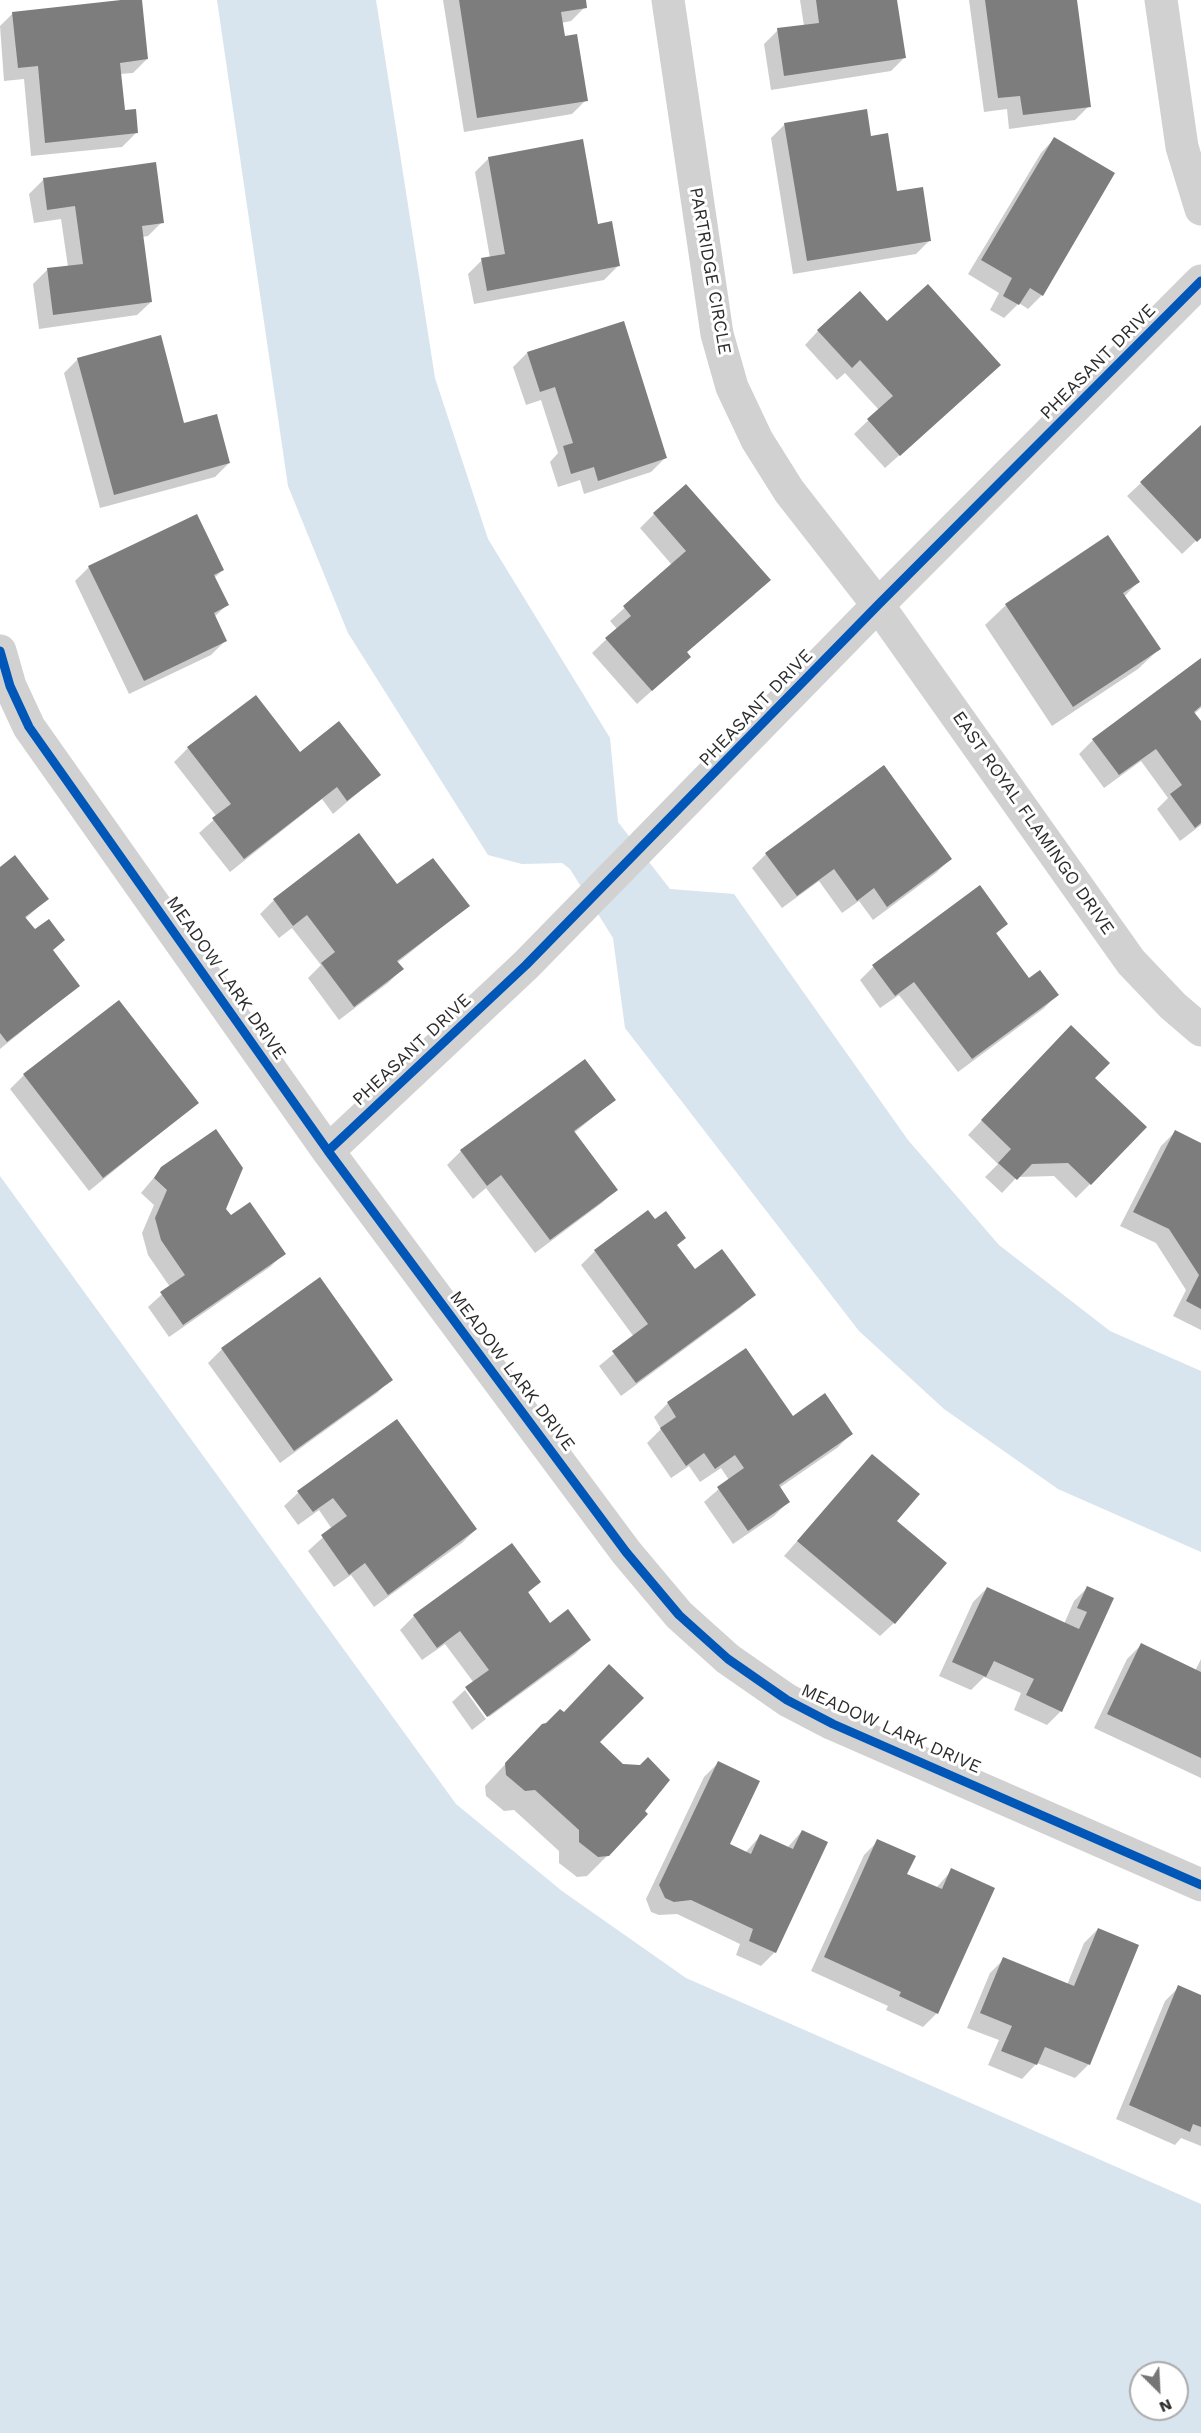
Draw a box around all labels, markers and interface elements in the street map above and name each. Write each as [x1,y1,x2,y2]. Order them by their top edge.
street label: PARTRIDGE CIRCLE [685,186,735,356]
street label: PHEASANT DRIVE [1036,300,1160,424]
street label: PHEASANT DRIVE [695,645,817,771]
street label: EAST ROYAL FLAMINGO DRIVE [947,707,1119,939]
street label: MEADOW LARK DRIVE [161,892,291,1064]
street label: PHEASANT DRIVE [348,989,476,1111]
street label: MEADOW LARK DRIVE [445,1287,579,1455]
street label: MEADOW LARK DRIVE [798,1680,984,1778]
north arrow [1129,2361,1189,2421]
text: N [1156,2395,1175,2417]

